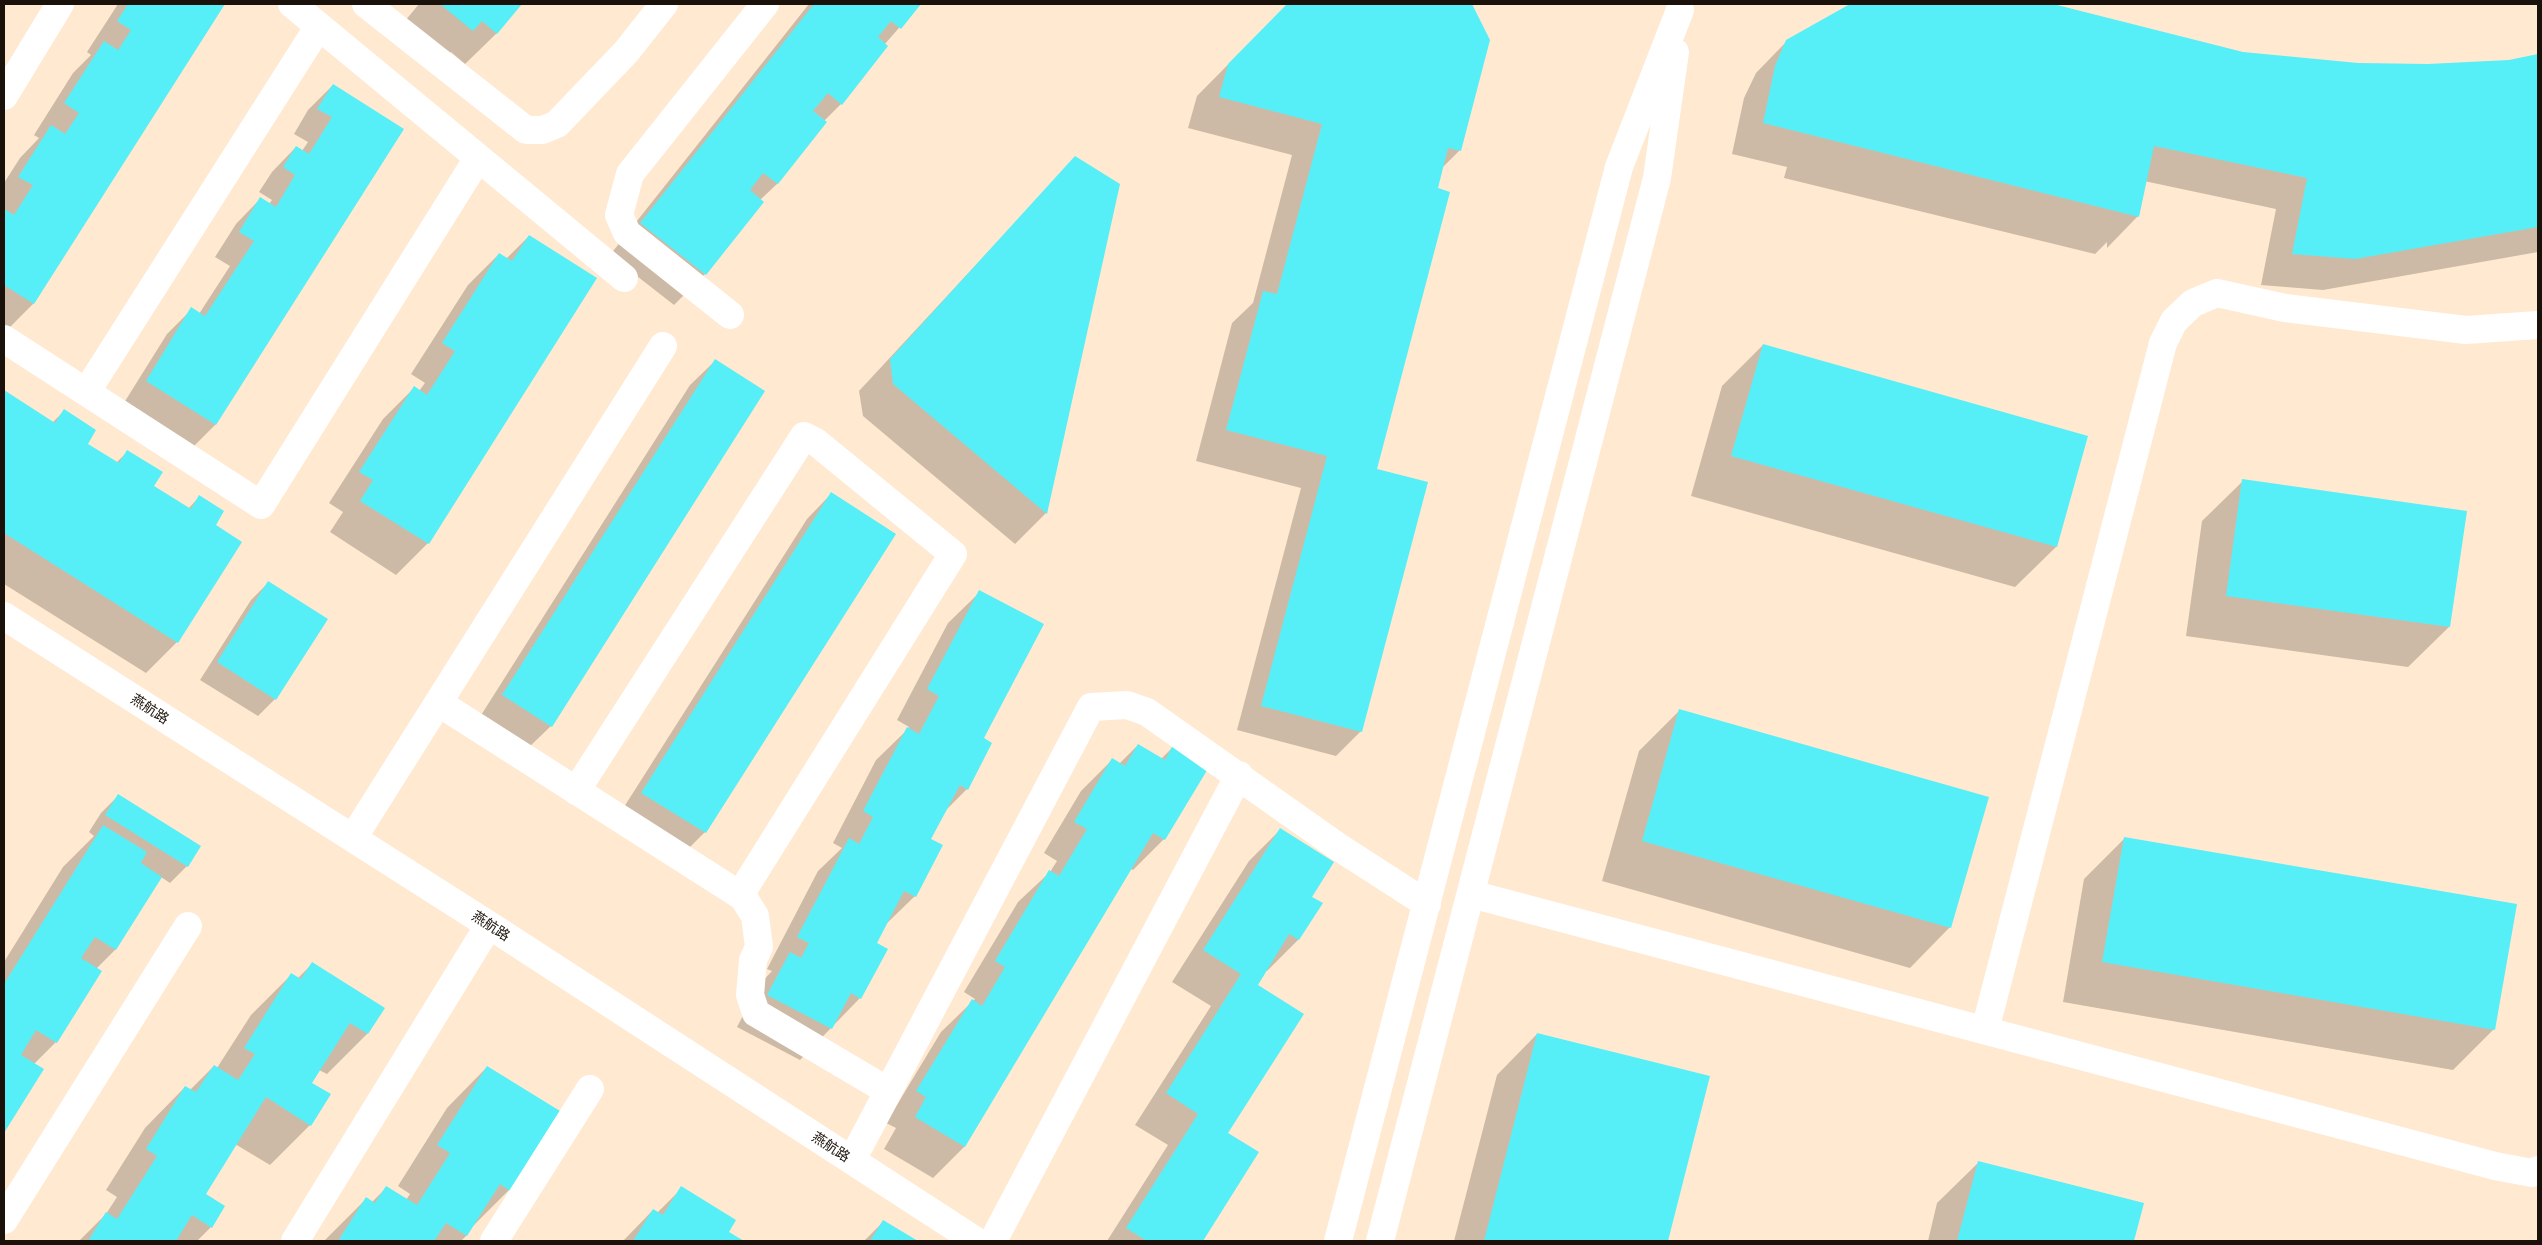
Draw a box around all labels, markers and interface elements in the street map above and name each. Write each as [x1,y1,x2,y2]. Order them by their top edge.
street label: 燕航路 [128,691,172,727]
street label: 燕航路 [469,908,513,944]
street label: 燕航路 [809,1129,853,1165]

